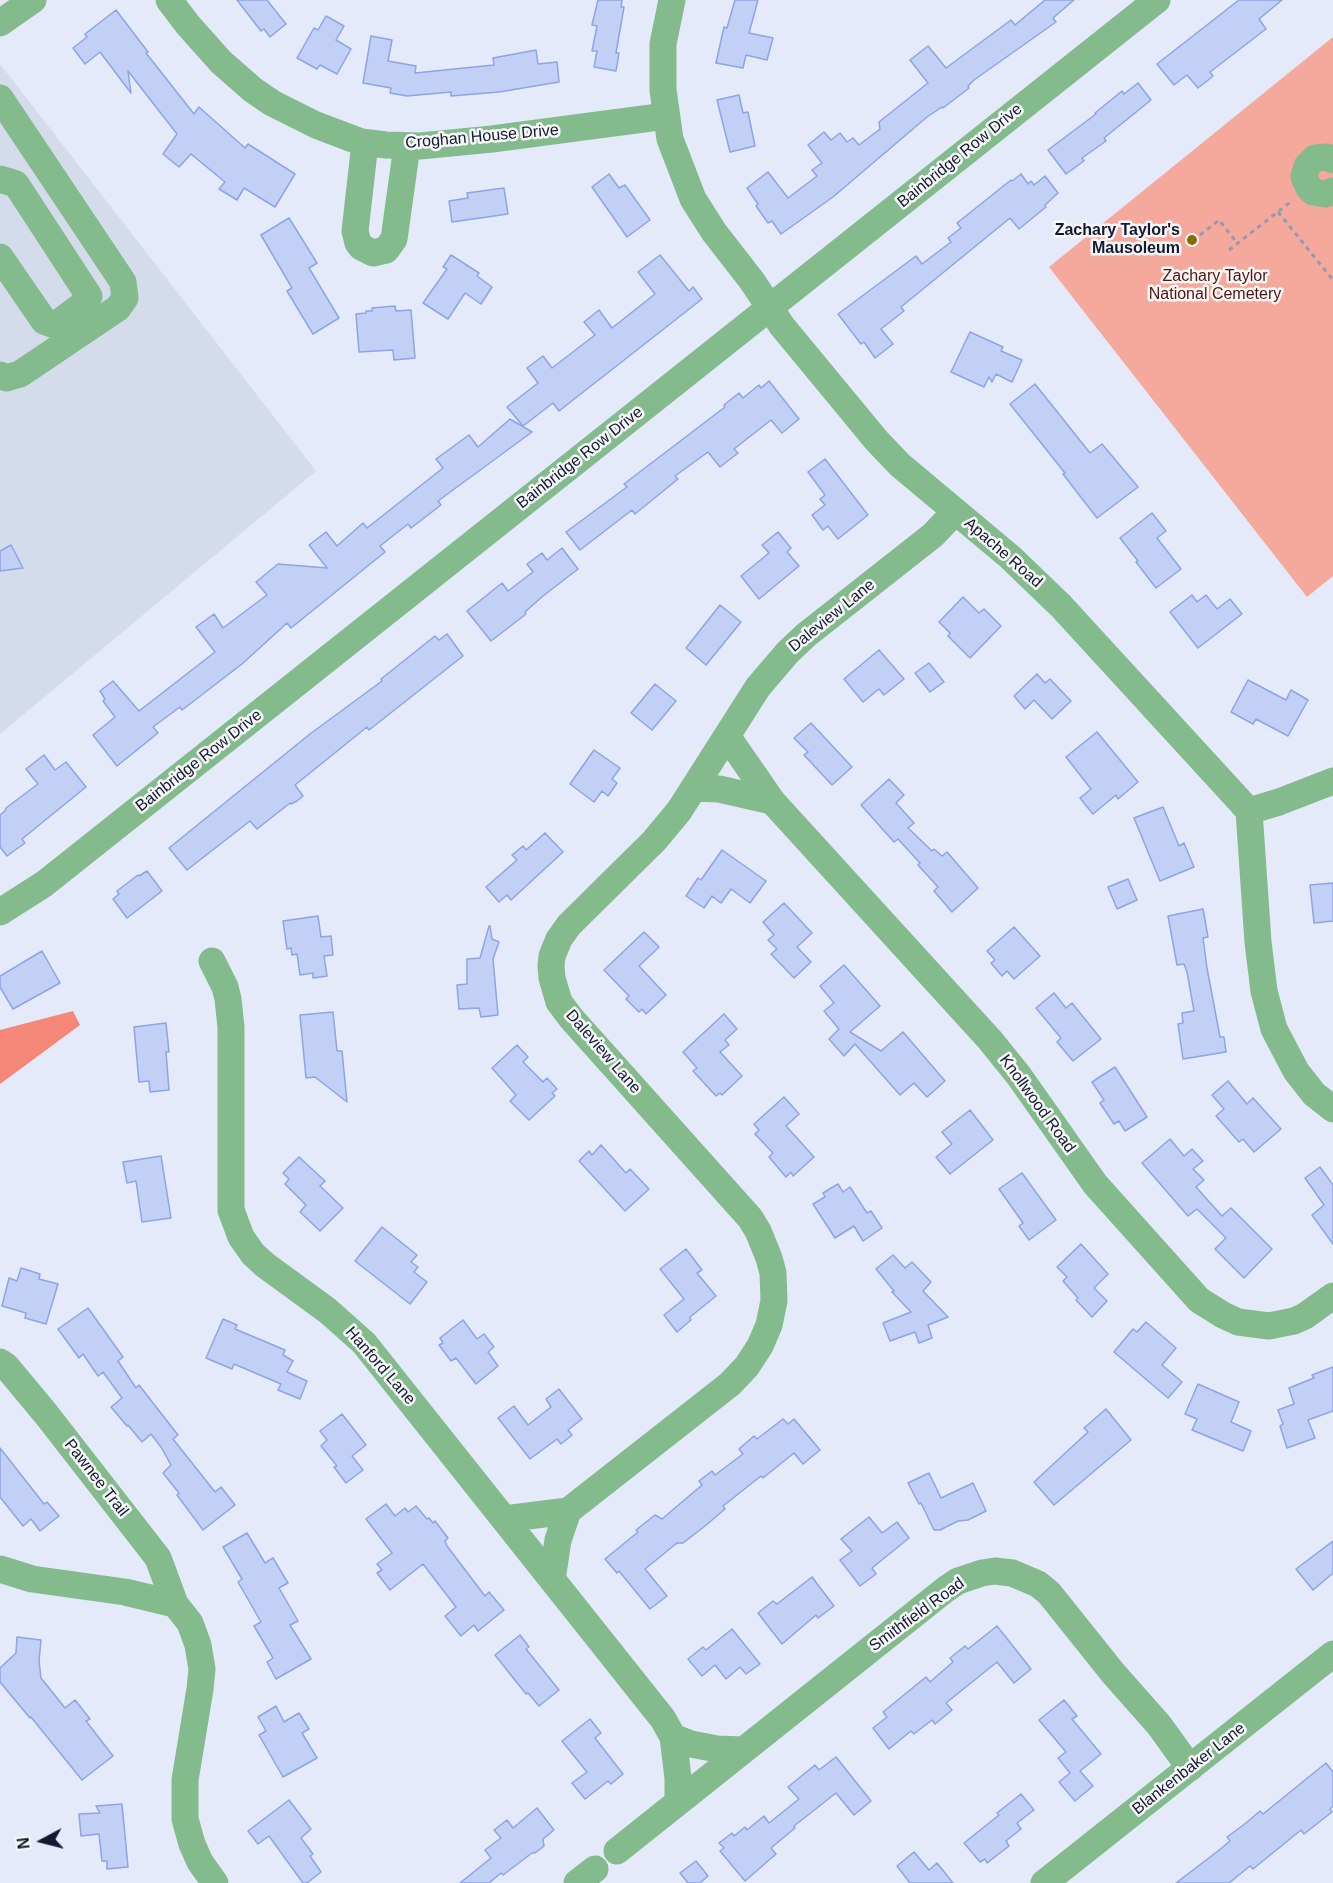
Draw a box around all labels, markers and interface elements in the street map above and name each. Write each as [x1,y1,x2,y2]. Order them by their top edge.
street label: Bainbridge Row Drive [894,100,1026,212]
street label: Croghan House Drive [405,121,559,153]
place label: Zachary Taylor's Mausoleum [1055,221,1180,259]
marker: Zachary Taylor's Mausoleum [1185,233,1199,247]
park label: Zachary Taylor National Cemetery [1149,267,1281,305]
street label: Bainbridge Row Drive [513,403,647,513]
street label: Apache Road [960,514,1046,592]
street label: Daleview Lane [785,576,879,656]
street label: Bainbridge Row Drive [132,706,266,816]
street label: Daleview Lane [561,1006,645,1098]
street label: Knollwood Road [995,1051,1079,1157]
street label: Hanford Lane [341,1323,419,1409]
street label: Pawnee Trail [60,1436,132,1520]
street label: Smithfield Road [866,1574,968,1656]
street label: Blankenbaker Lane [1129,1719,1249,1819]
north arrow [12,1811,72,1871]
text: N [14,1836,33,1850]

